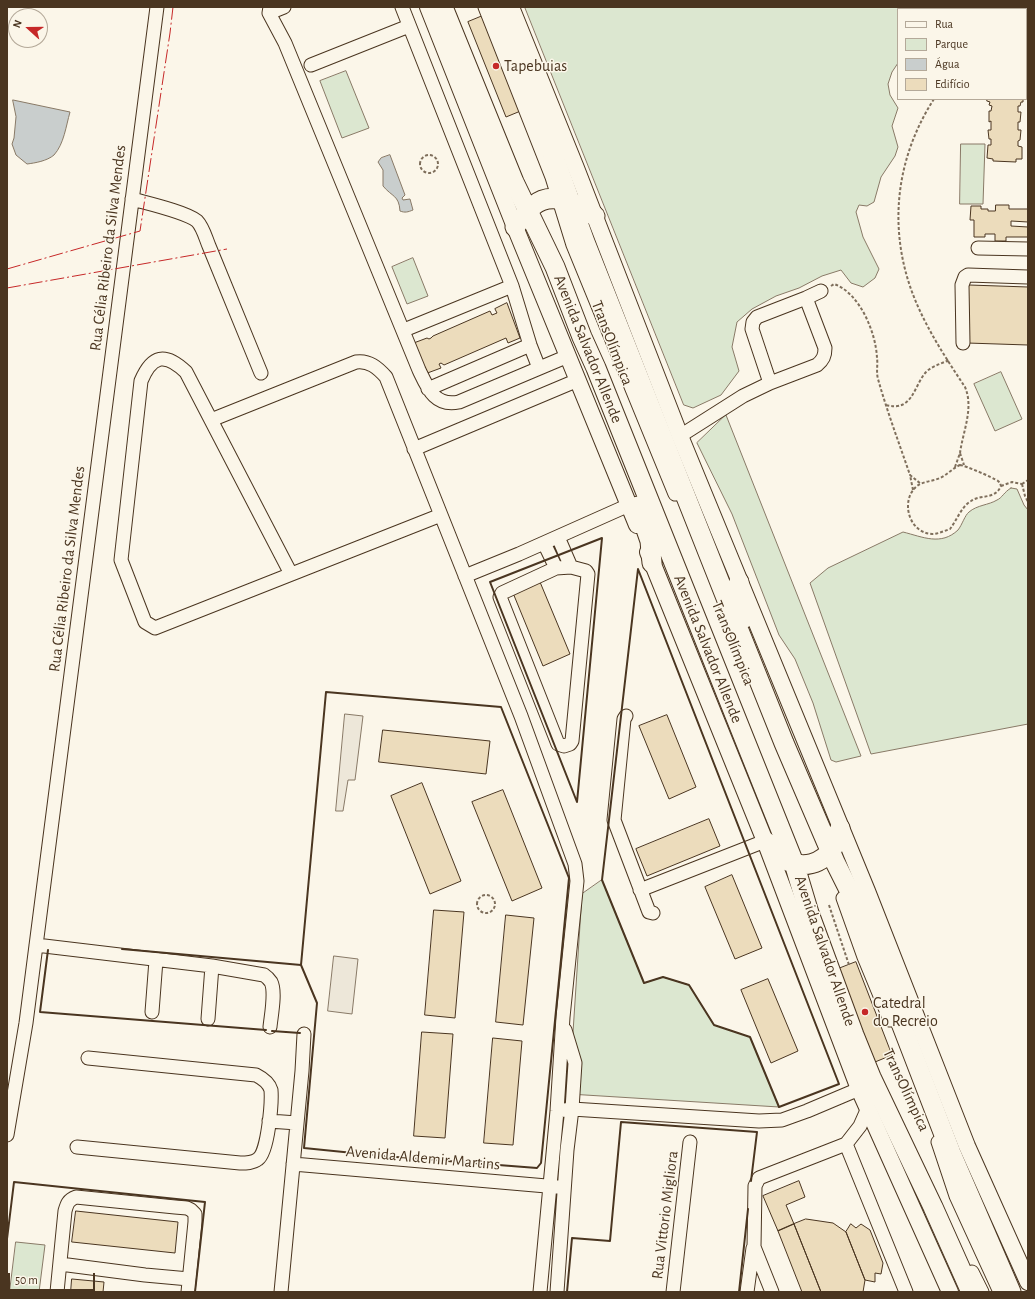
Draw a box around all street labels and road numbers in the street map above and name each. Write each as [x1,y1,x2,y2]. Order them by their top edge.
street label: Rua Célia Ribeiro da Silva Mendes [86,144,130,352]
street label: Avenida Salvador Allende [550,272,626,426]
street label: TransOlímpica [587,298,637,388]
street label: Rua Célia Ribeiro da Silva Mendes [45,465,89,673]
street label: Avenida Salvador Allende [670,572,746,726]
street label: TransOlímpica [707,598,759,688]
street label: Avenida Salvador Allende [790,873,860,1029]
street label: TransOlímpica [878,1045,934,1135]
street label: Avenida Aldemir Martins [345,1142,501,1174]
street label: Rua Vittorio Migliora [648,1150,682,1280]

